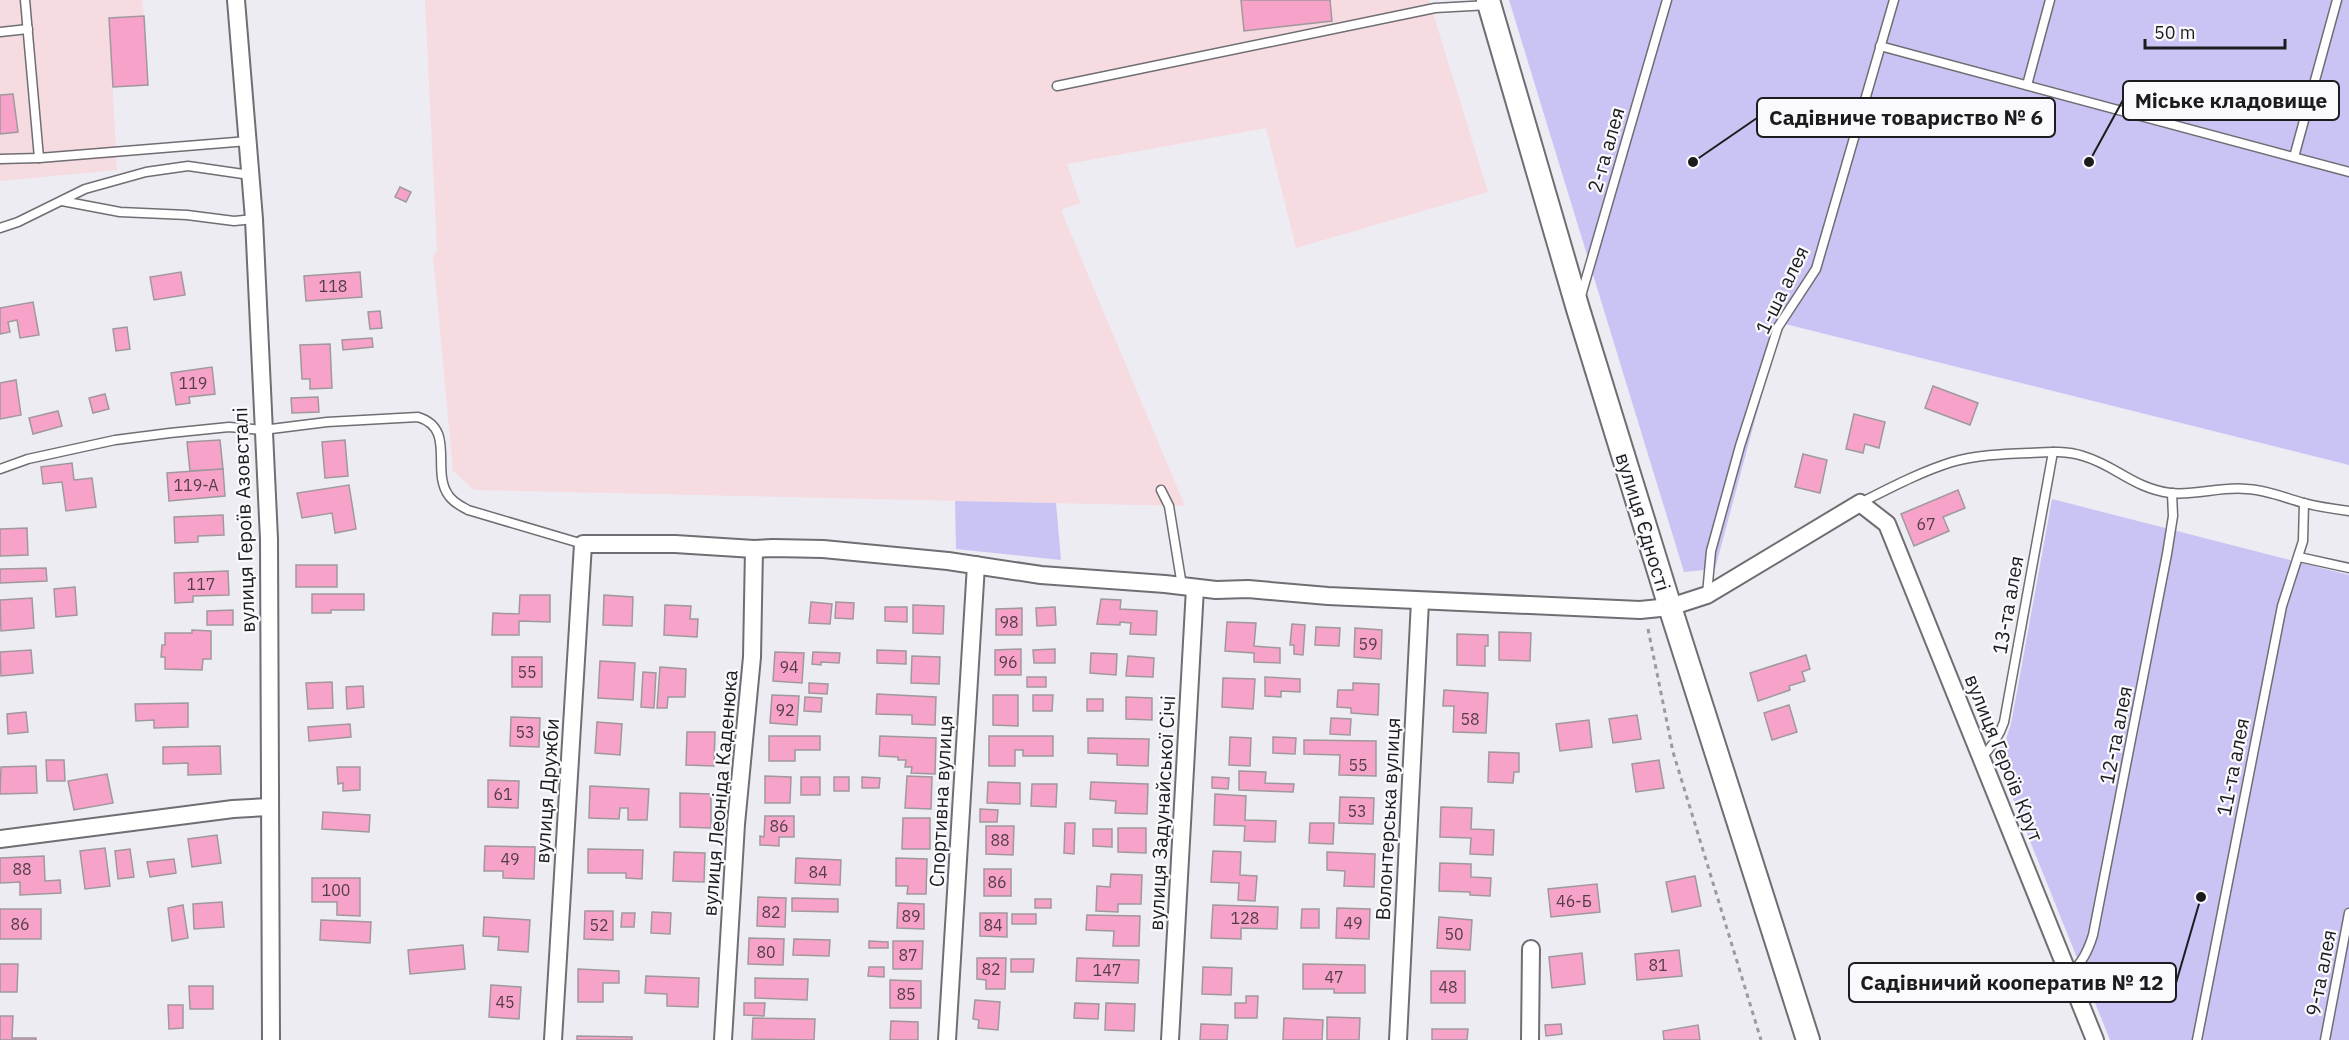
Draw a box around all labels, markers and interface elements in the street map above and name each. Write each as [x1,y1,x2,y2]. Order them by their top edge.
scale bar [2145,12,2284,50]
text: 50 m [2154,21,2196,44]
callout: Міське кладовище [2123,81,2339,120]
text: Міське кладовище [2135,86,2328,114]
callout: Садівниче товариство № 6 [1757,98,2055,137]
text: Садівниче товариство № 6 [1769,103,2043,131]
street label: 2-га алея [1580,104,1631,196]
street label: 1-ша алея [1749,241,1815,338]
house number: 118 [319,276,347,296]
house number: 119 [179,373,207,393]
street label: вулиця Героїв Азовсталі [226,407,261,633]
street label: вулиця Єдності [1610,449,1677,594]
house number: 119-А [173,475,219,495]
house number: 67 [1916,514,1936,534]
street label: 13-та алея [1986,553,2029,656]
house number: 117 [187,574,215,594]
house number: 98 [999,612,1019,632]
house number: 59 [1358,634,1378,654]
house number: 96 [998,652,1018,672]
house number: 94 [779,657,799,677]
house number: 55 [517,662,537,682]
street label: вулиця Леоніда Каденюка [695,668,744,917]
street label: вулиця Героїв Крут [1959,670,2051,846]
street label: 12-та алея [2093,683,2138,786]
street label: вулиця Задунайської Січі [1142,695,1181,931]
house number: 92 [775,700,795,720]
house number: 58 [1460,709,1480,729]
street label: Спортивна вулиця [923,714,958,888]
street label: 11-та алея [2210,715,2255,818]
street label: вулиця Дружби [528,717,565,865]
street label: Волонтерська вулиця [1369,717,1406,921]
house number: 53 [515,722,535,742]
house number: 55 [1348,755,1368,775]
house number: 61 [493,784,513,804]
house number: 53 [1347,801,1367,821]
house number: 86 [769,816,789,836]
house number: 88 [990,830,1010,850]
house number: 49 [500,849,520,869]
house number: 88 [12,859,32,879]
house number: 84 [808,862,828,882]
house number: 86 [987,872,1007,892]
house number: 100 [322,880,350,900]
house number: 46-Б [1556,891,1592,911]
house number: 82 [761,902,781,922]
house number: 89 [901,906,921,926]
house number: 128 [1231,908,1259,928]
house number: 49 [1343,913,1363,933]
house number: 86 [10,914,30,934]
house number: 52 [589,915,609,935]
house number: 84 [983,915,1003,935]
house number: 50 [1444,924,1464,944]
street label: 9-та алея [2299,927,2342,1019]
house number: 80 [756,942,776,962]
house number: 87 [898,945,918,965]
house number: 81 [1648,955,1668,975]
house number: 82 [981,959,1001,979]
house number: 147 [1093,960,1121,980]
callout: Садівничий кооператив № 12 [1849,963,2176,1002]
house number: 47 [1324,967,1344,987]
text: Садівничий кооператив № 12 [1860,968,2164,996]
house number: 48 [1438,977,1458,997]
house number: 85 [896,984,916,1004]
house number: 45 [495,992,515,1012]

